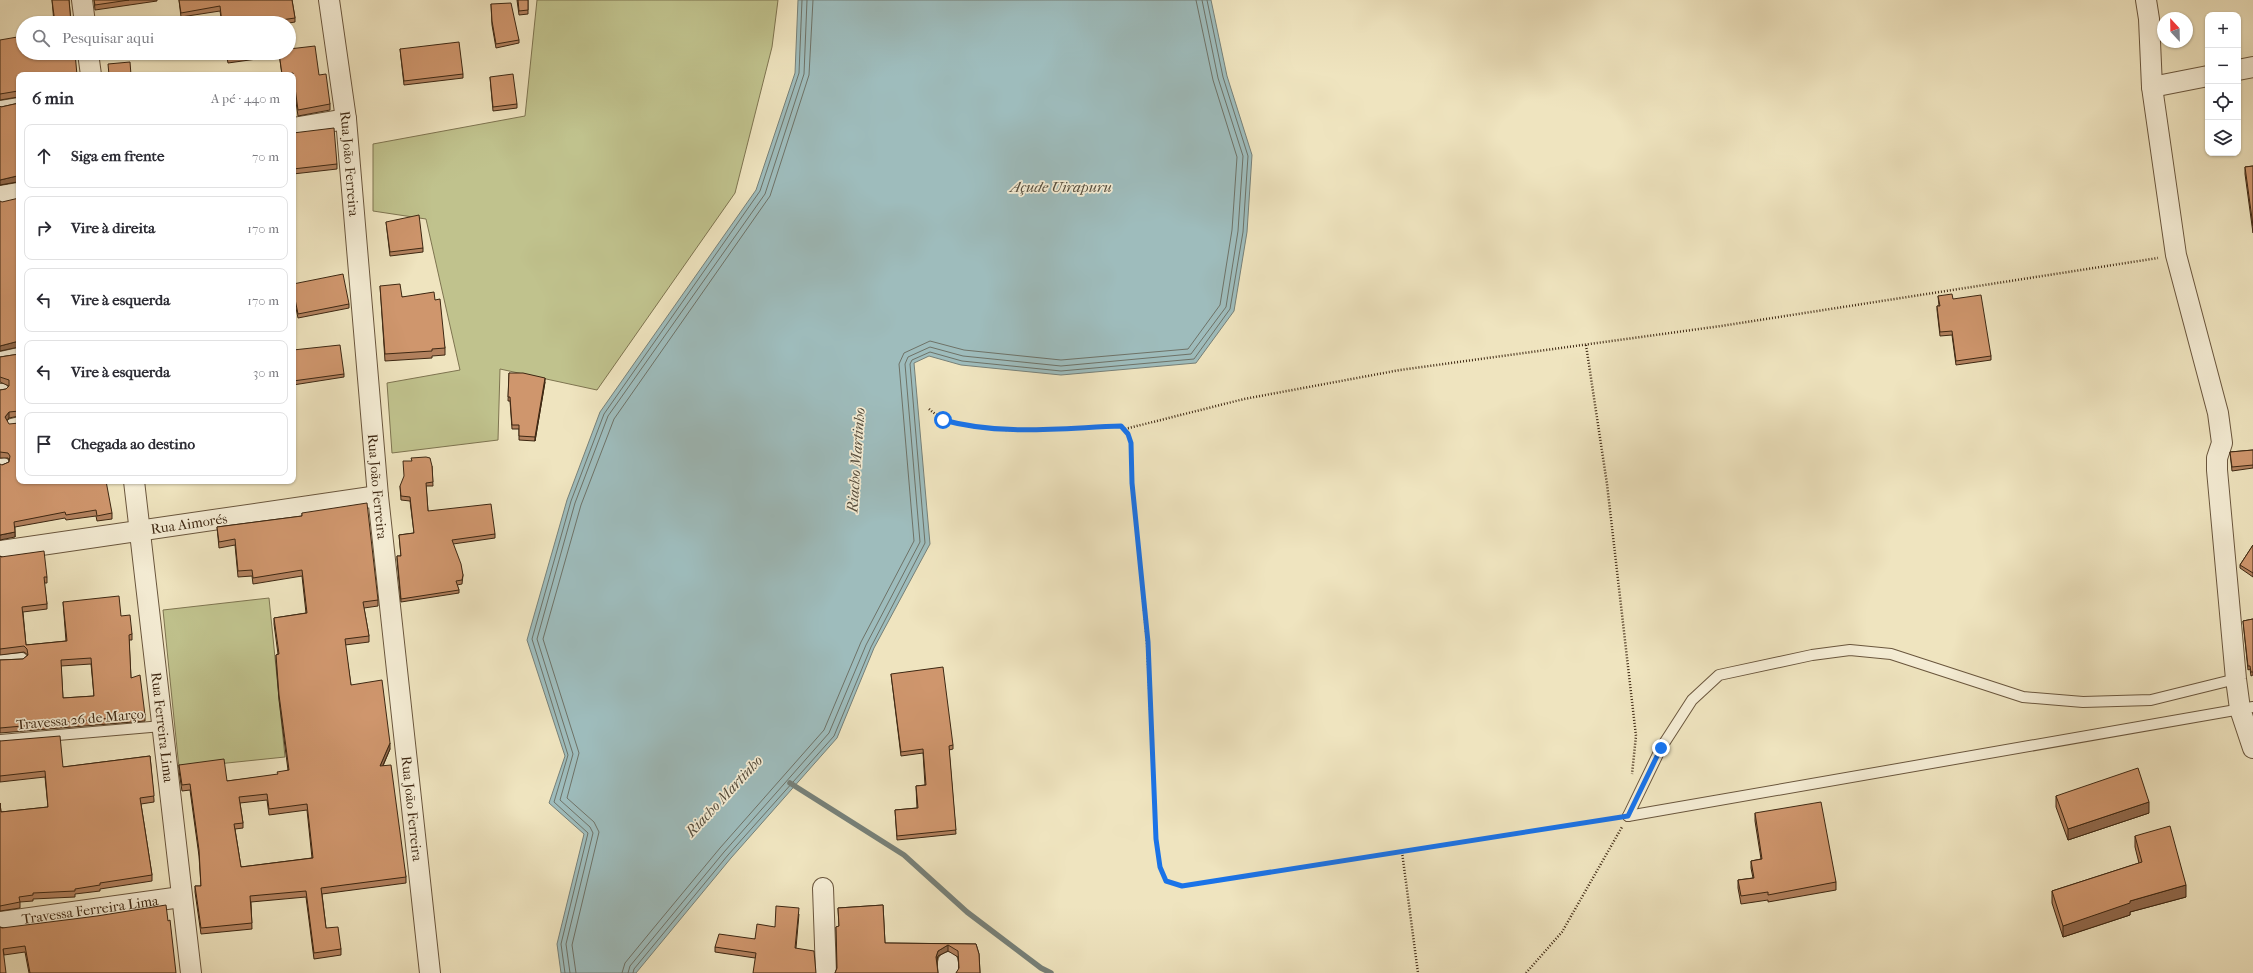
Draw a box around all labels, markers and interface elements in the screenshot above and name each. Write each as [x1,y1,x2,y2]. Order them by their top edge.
north arrow [2157,12,2193,48]
map controls [2205,12,2241,156]
button: + [2205,12,2241,48]
search box [16,16,296,60]
icon: search [30,27,52,49]
text: Pesquisar aqui [62,29,154,47]
button: − [2205,48,2241,84]
button: locate [2205,84,2241,120]
text: 6 min [32,88,74,108]
text: A pé · 440 m [211,91,280,106]
street label: Rua João Ferreira [336,110,362,218]
button: layers [2205,120,2241,156]
icon: ahead [33,145,55,167]
text: Siga em frente [71,147,164,165]
text: 70 m [252,149,279,164]
water label: Açude Uirapuru [1008,178,1112,196]
icon: right [33,217,55,239]
text: Vire à direita [71,219,155,237]
text: 170 m [247,221,279,236]
icon: left [33,289,55,311]
text: Vire à esquerda [71,291,170,309]
text: 170 m [247,293,279,308]
icon: left [33,361,55,383]
text: Vire à esquerda [71,363,170,381]
text: 30 m [253,365,279,380]
water label: Riacho Martinho [843,407,869,514]
route start [934,411,952,429]
icon: arrive [33,433,55,455]
street label: Rua João Ferreira [364,433,391,541]
text: Chegada ao destino [71,435,195,453]
street label: Rua Aimorés [150,510,228,538]
street label: Rua Ferreira Lima [147,671,177,784]
street label: Travessa 26 de Março [16,705,145,734]
route end [1652,739,1670,757]
water label: Riacho Martinho [681,752,766,841]
street label: Rua João Ferreira [397,755,426,863]
street label: Travessa Ferreira Lima [21,892,160,928]

